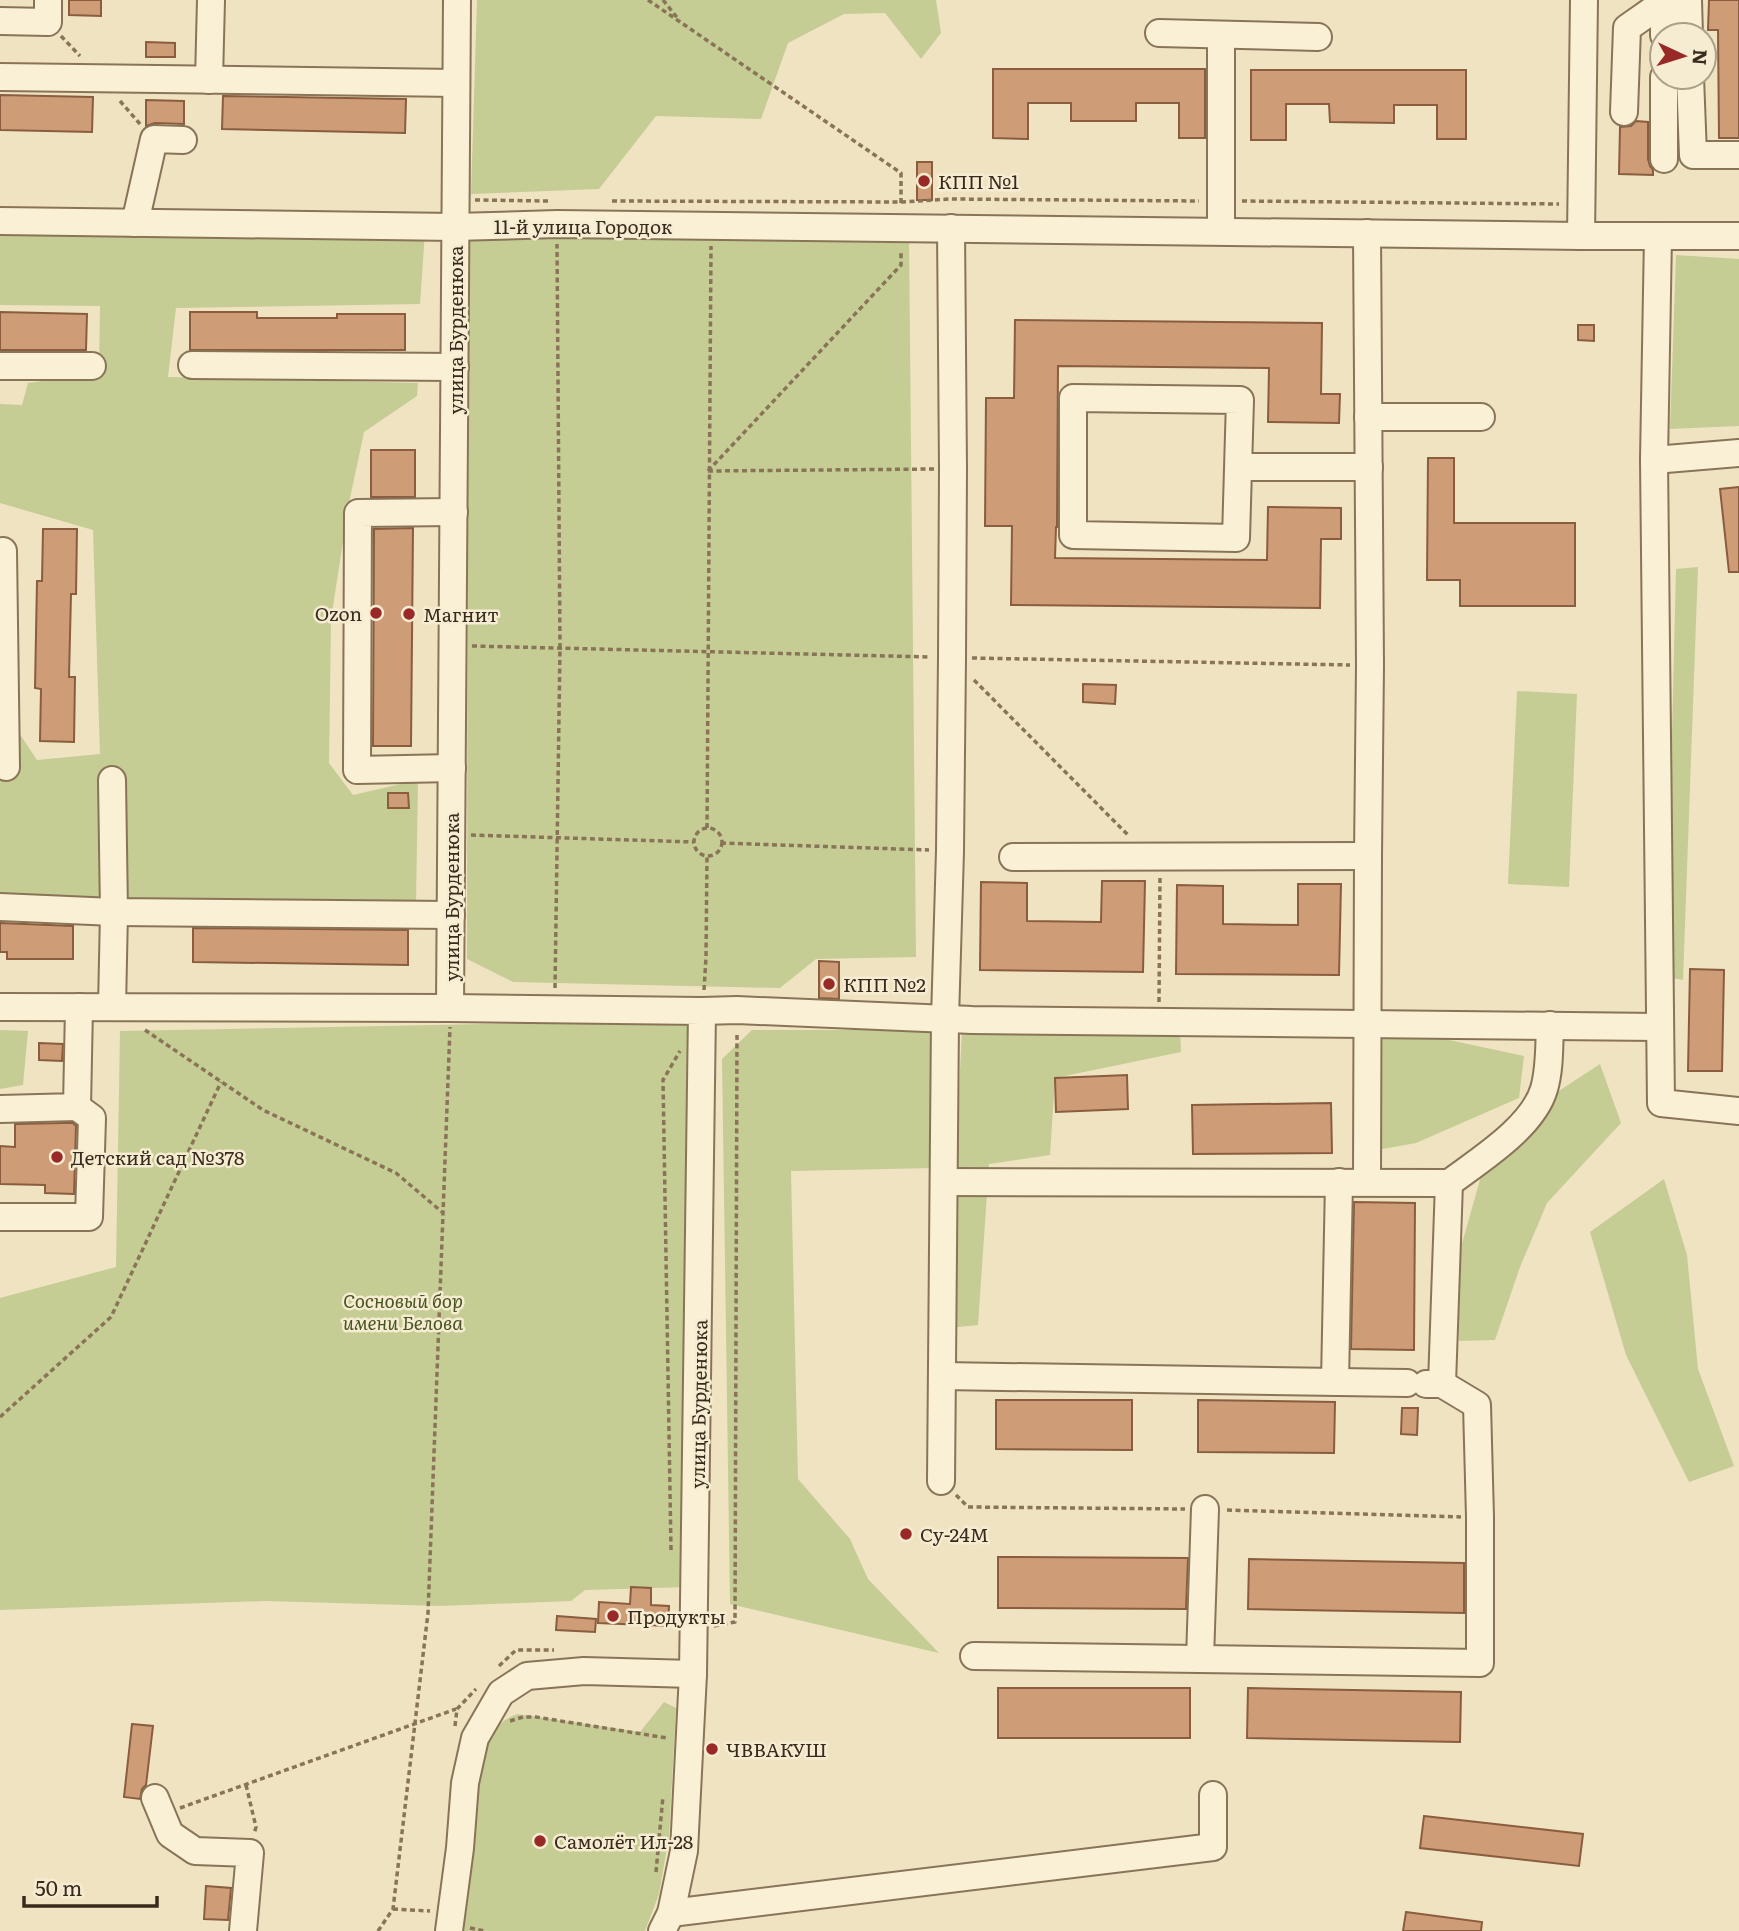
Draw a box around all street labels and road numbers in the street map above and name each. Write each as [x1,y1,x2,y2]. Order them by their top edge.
street label: 11-й улица Городок [494,212,673,240]
street label: улица Бурденюка [441,245,469,415]
street label: улица Бурденюка [437,812,465,982]
street label: улица Бурденюка [683,1318,713,1489]

